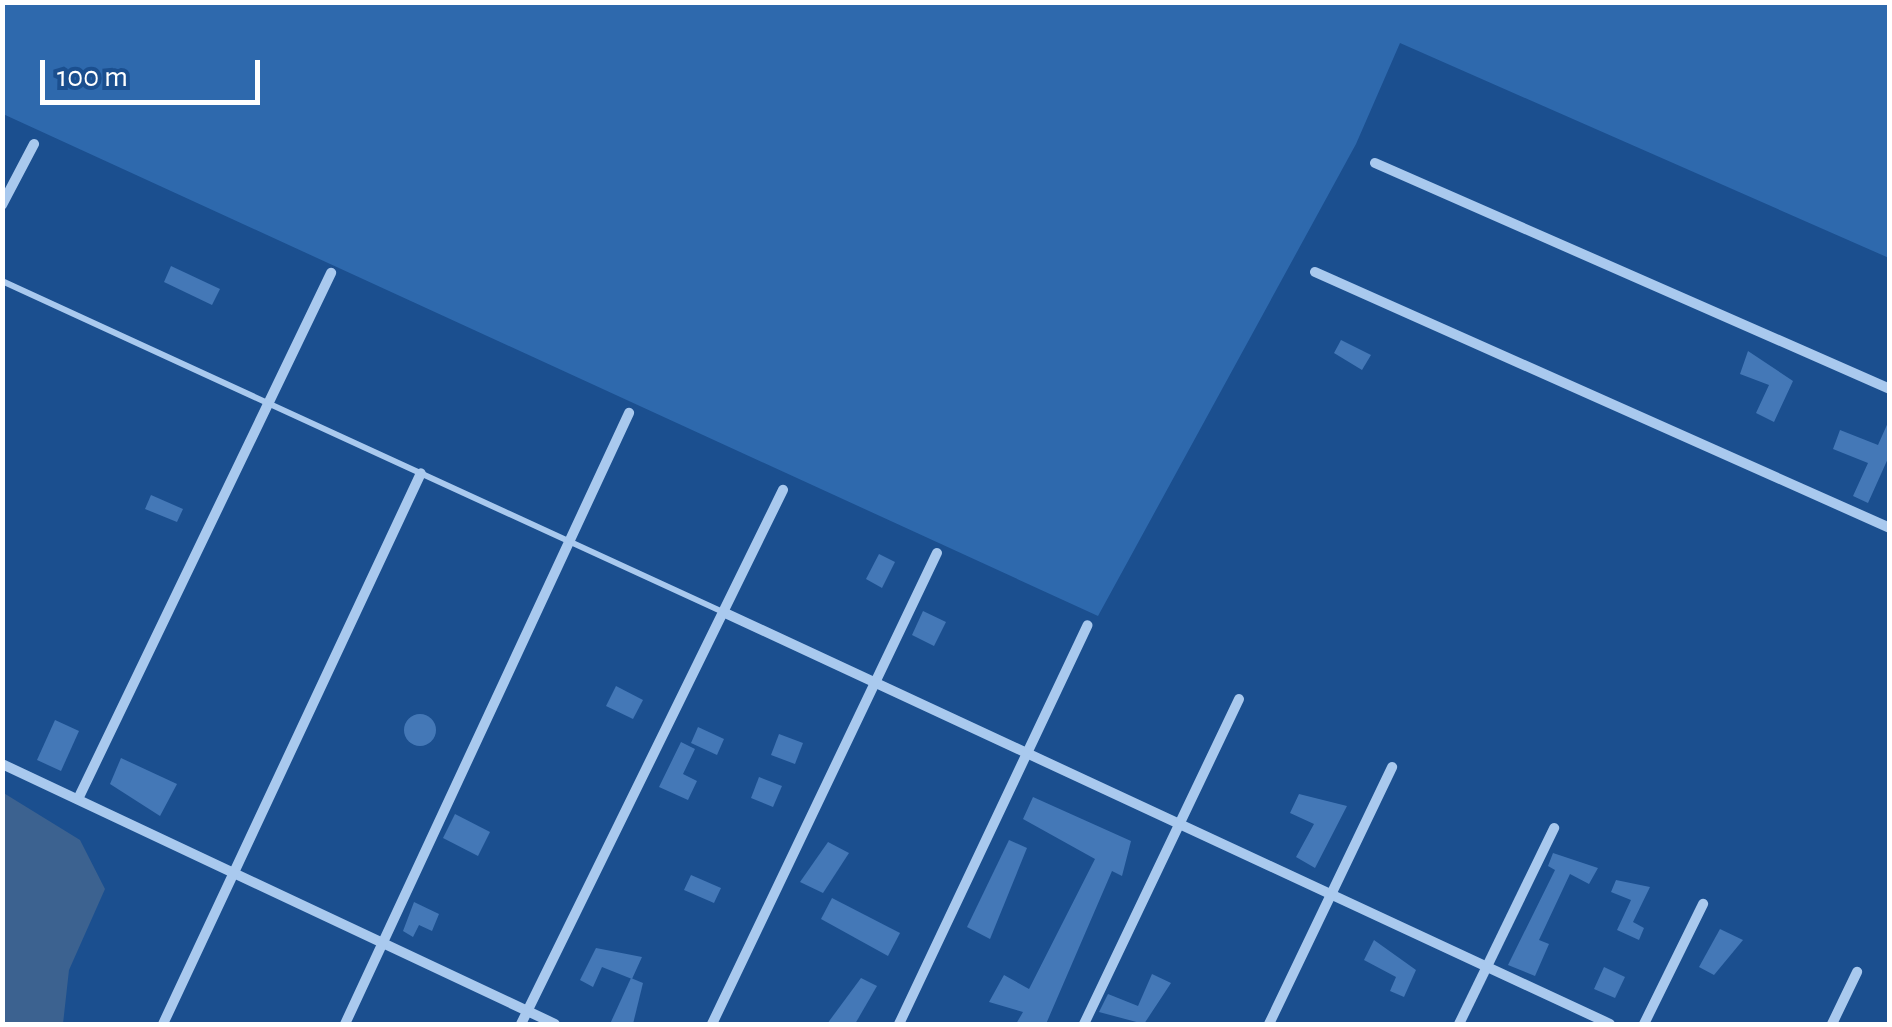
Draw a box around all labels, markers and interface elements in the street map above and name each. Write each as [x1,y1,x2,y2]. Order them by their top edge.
scale bar [45,40,265,102]
text: 100 m [57,62,128,92]

